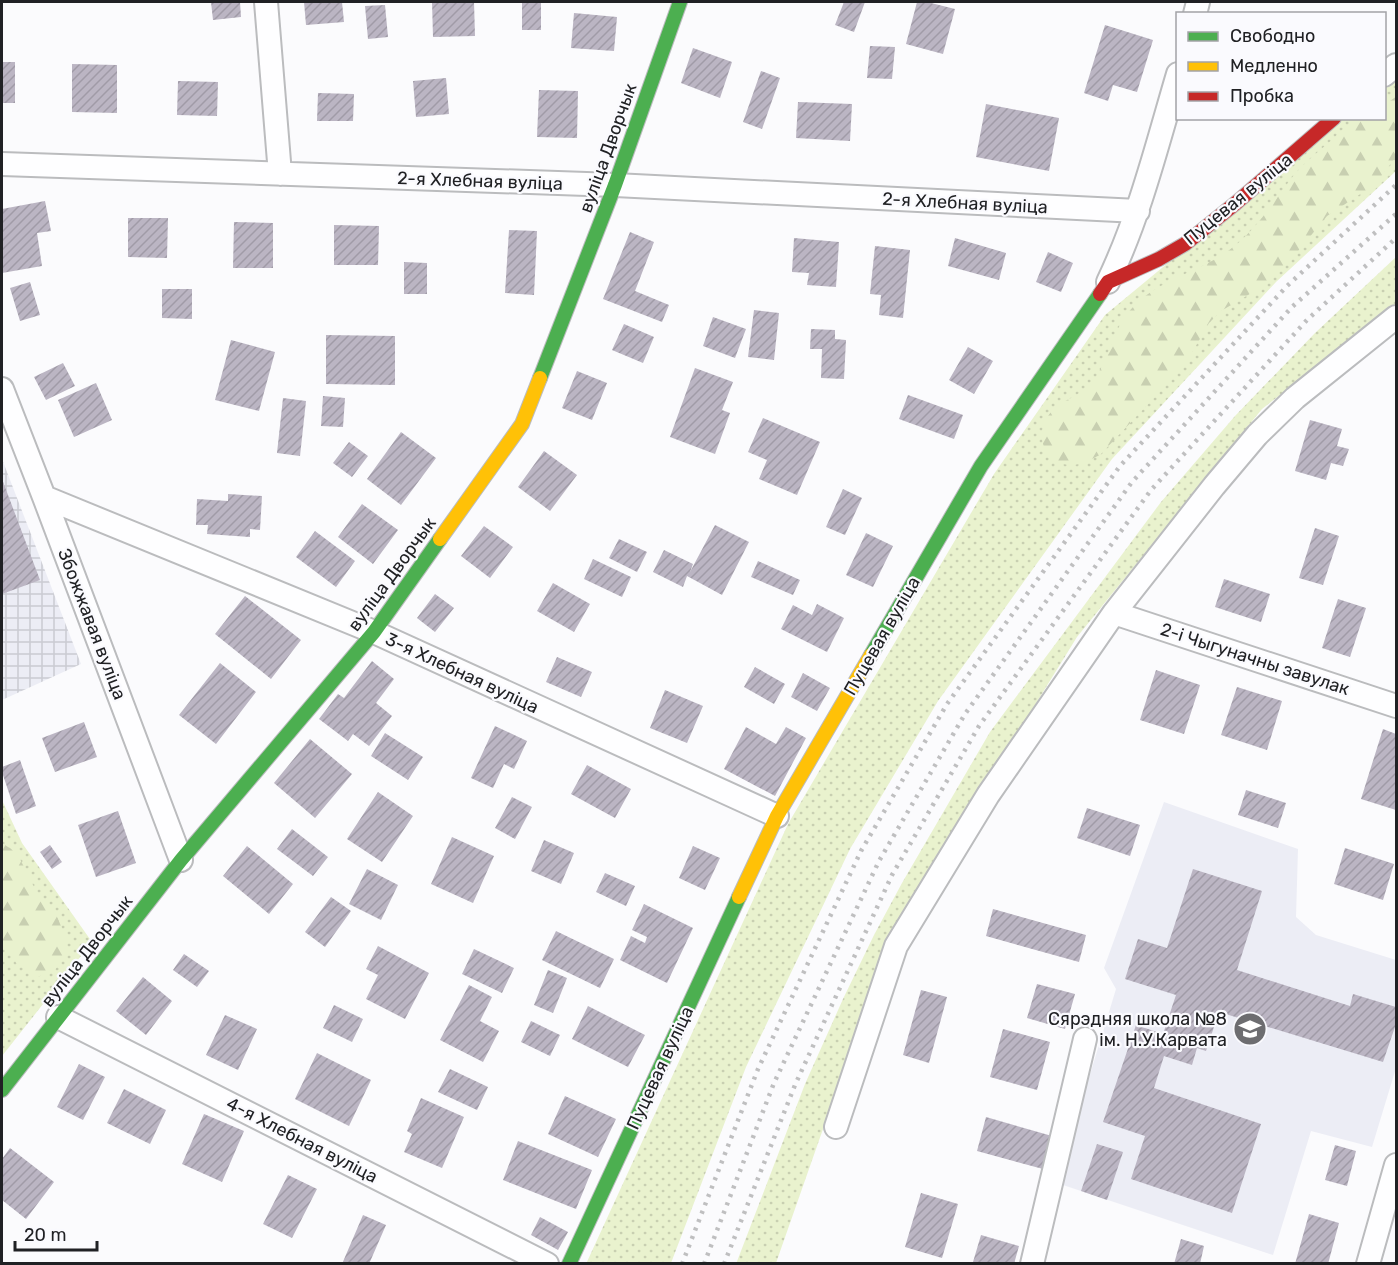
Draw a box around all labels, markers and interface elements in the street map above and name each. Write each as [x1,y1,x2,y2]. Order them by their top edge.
legend [1176,12,1386,120]
text: Свободно [1230,25,1315,47]
text: Медленно [1230,55,1318,77]
street label: вуліца Дворчык [574,80,642,216]
text: Пробка [1230,85,1294,107]
street label: Пуцевая вуліца [1179,148,1297,250]
street label: 2-я Хлебная вуліца [397,167,563,195]
street label: 2-я Хлебная вуліца [882,188,1048,218]
street label: вуліца Дворчык [343,512,441,635]
street label: Збожжавая вуліца [53,545,131,703]
street label: Пуцевая вуліца [839,573,925,699]
street label: 2-і Чыгуначны завулак [1158,618,1353,700]
street label: 3-я Хлебная вуліца [382,628,542,718]
street label: вуліца Дворчык [37,890,138,1011]
street label: Пуцевая вуліца [622,1003,698,1133]
place label: Сярэдняя школа №8 ім. Н.У.Карвата [1048,1008,1227,1051]
school or university icon: Сярэдняя школа №8 ім. Н.У.Карвата [1232,1011,1268,1047]
street label: 4-я Хлебная вуліца [223,1092,381,1188]
scale bar [15,1214,98,1252]
text: 20 m [24,1224,66,1246]

